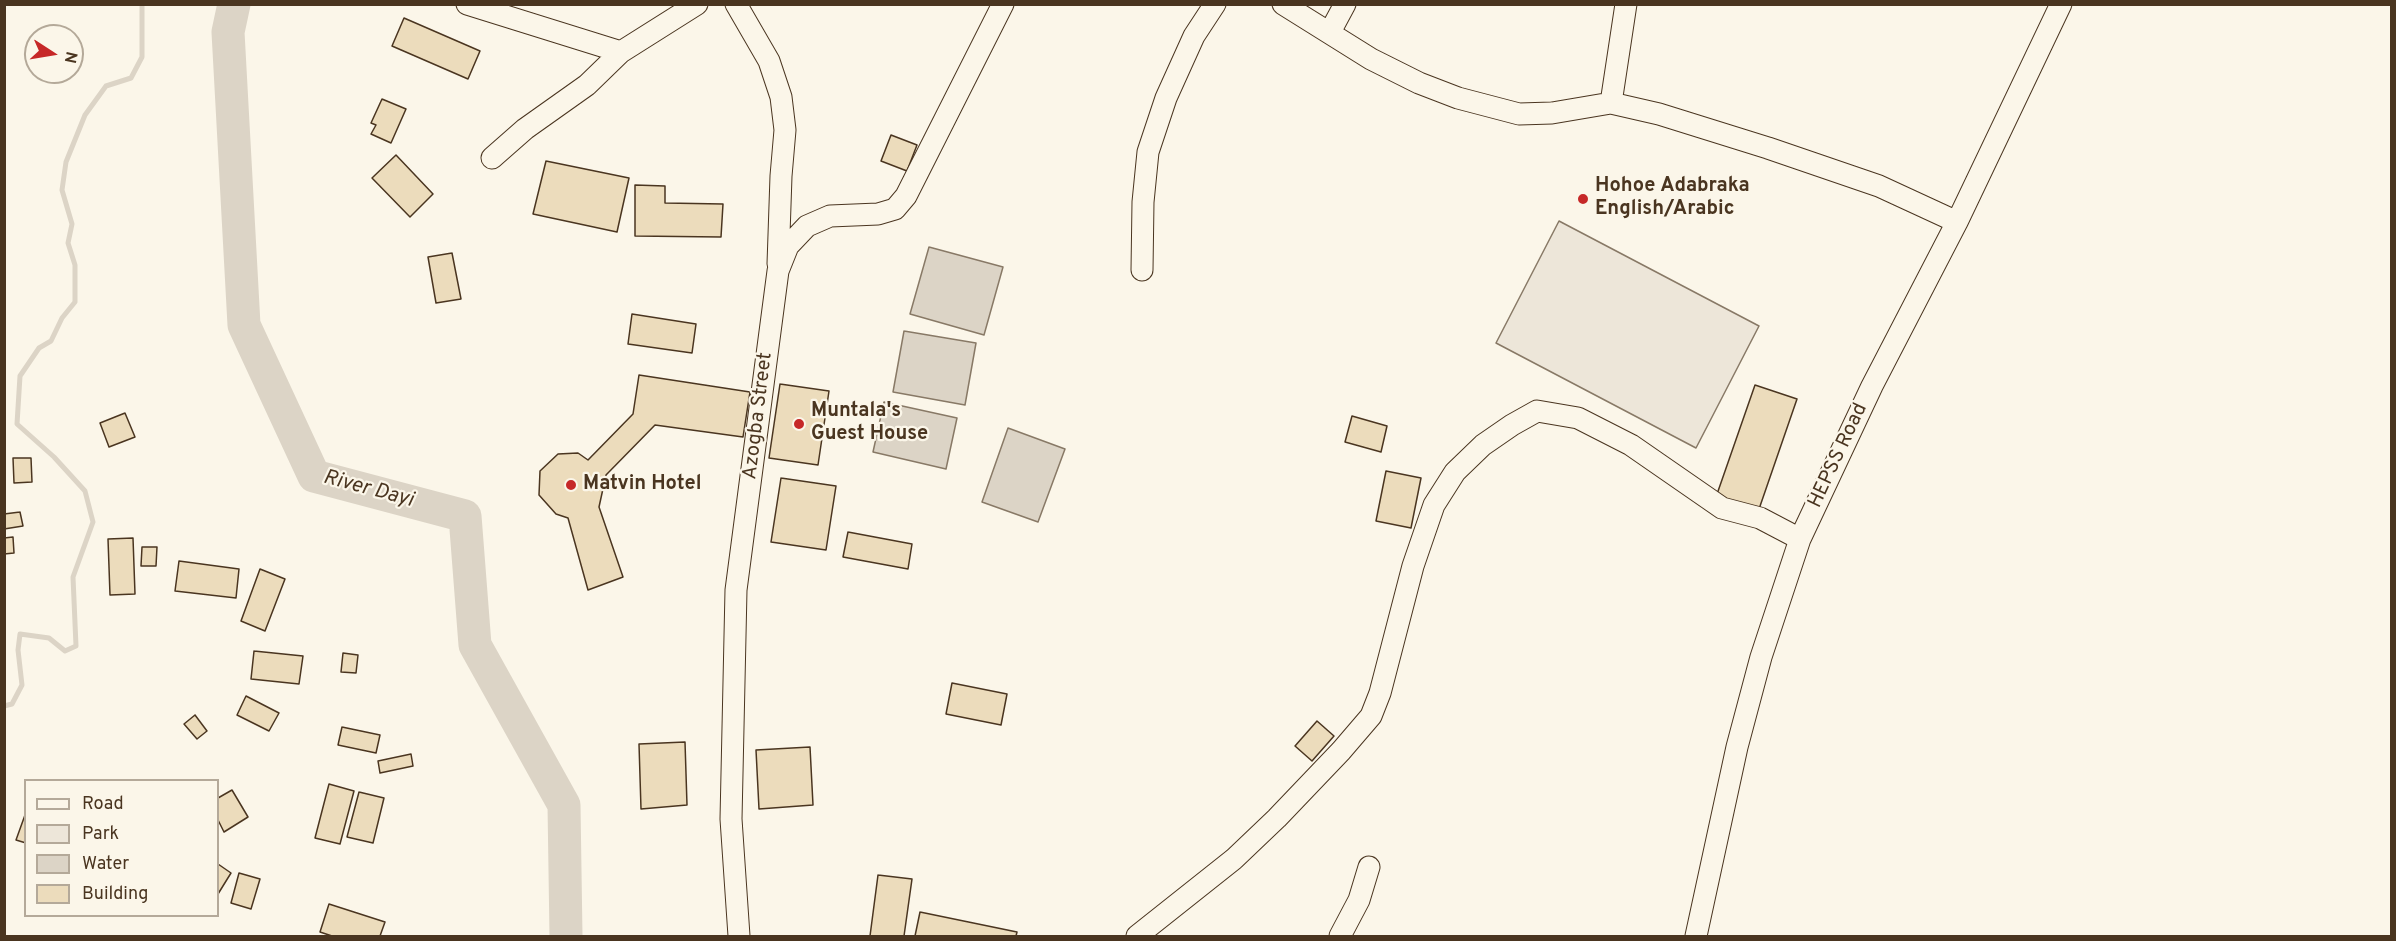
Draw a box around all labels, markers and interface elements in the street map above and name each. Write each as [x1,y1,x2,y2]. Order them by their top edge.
north arrow [24,24,84,84]
text: N [59,50,81,65]
place label: Hohoe Adabraka English/Arabic [1595,175,1750,222]
marker: Hohoe Adabraka English/Arabic [1576,192,1590,206]
street label: Azogba Street [739,351,779,481]
place label: Muntala's Guest House [811,400,928,447]
street label: HEPSS Road [1804,400,1874,512]
marker: Muntala's Guest House [792,417,806,431]
water label: River Dayi [320,466,416,514]
place label: Matvin Hotel [583,473,701,497]
marker: Matvin Hotel [564,478,578,492]
legend [24,779,219,917]
text: Road [82,793,124,816]
text: Park [82,823,119,846]
text: Water [82,853,129,876]
text: Building [82,883,148,906]

